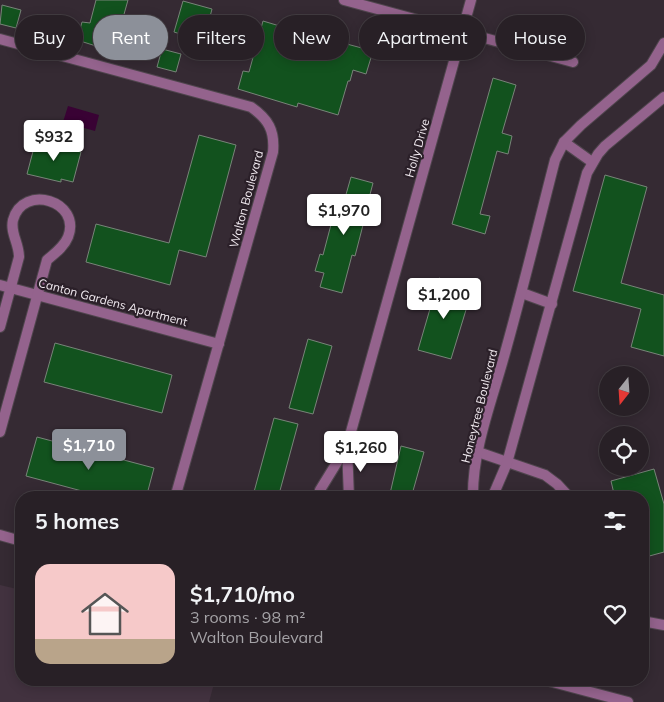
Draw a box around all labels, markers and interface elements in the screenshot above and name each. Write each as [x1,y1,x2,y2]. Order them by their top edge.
chip: Buy [15,15,83,60]
chip: Rent [93,15,168,60]
chip: Filters [178,15,264,60]
chip: New [274,15,349,60]
chip: Apartment [359,15,486,60]
chip: House [496,15,585,60]
street label: Holly Drive [401,117,433,179]
pin: $932 [24,120,84,162]
text: $932 [35,126,73,146]
street label: Walton Boulevard [226,149,266,249]
pin: $1,970 [303,194,385,236]
text: $1,970 [318,200,370,220]
street label: Canton Gardens Apartment [37,275,189,329]
pin: $1,200 [403,278,485,320]
text: $1,200 [418,284,470,304]
street label: Honeytree Boulevard [458,347,500,465]
north arrow [599,366,649,416]
map controls [599,366,649,476]
button: locate [599,426,649,476]
pin: $1,710 [48,428,130,471]
pin: $1,260 [320,430,402,473]
text: $1,710 [63,435,115,455]
text: $1,260 [335,437,387,457]
icon: filters [601,507,629,535]
text: 5 homes [35,508,119,534]
text: $1,710/mo [190,581,295,607]
icon: home [75,584,135,644]
icon: heart [601,600,629,628]
text: 3 rooms · 98 m² [190,607,305,627]
text: Walton Boulevard [190,627,323,647]

